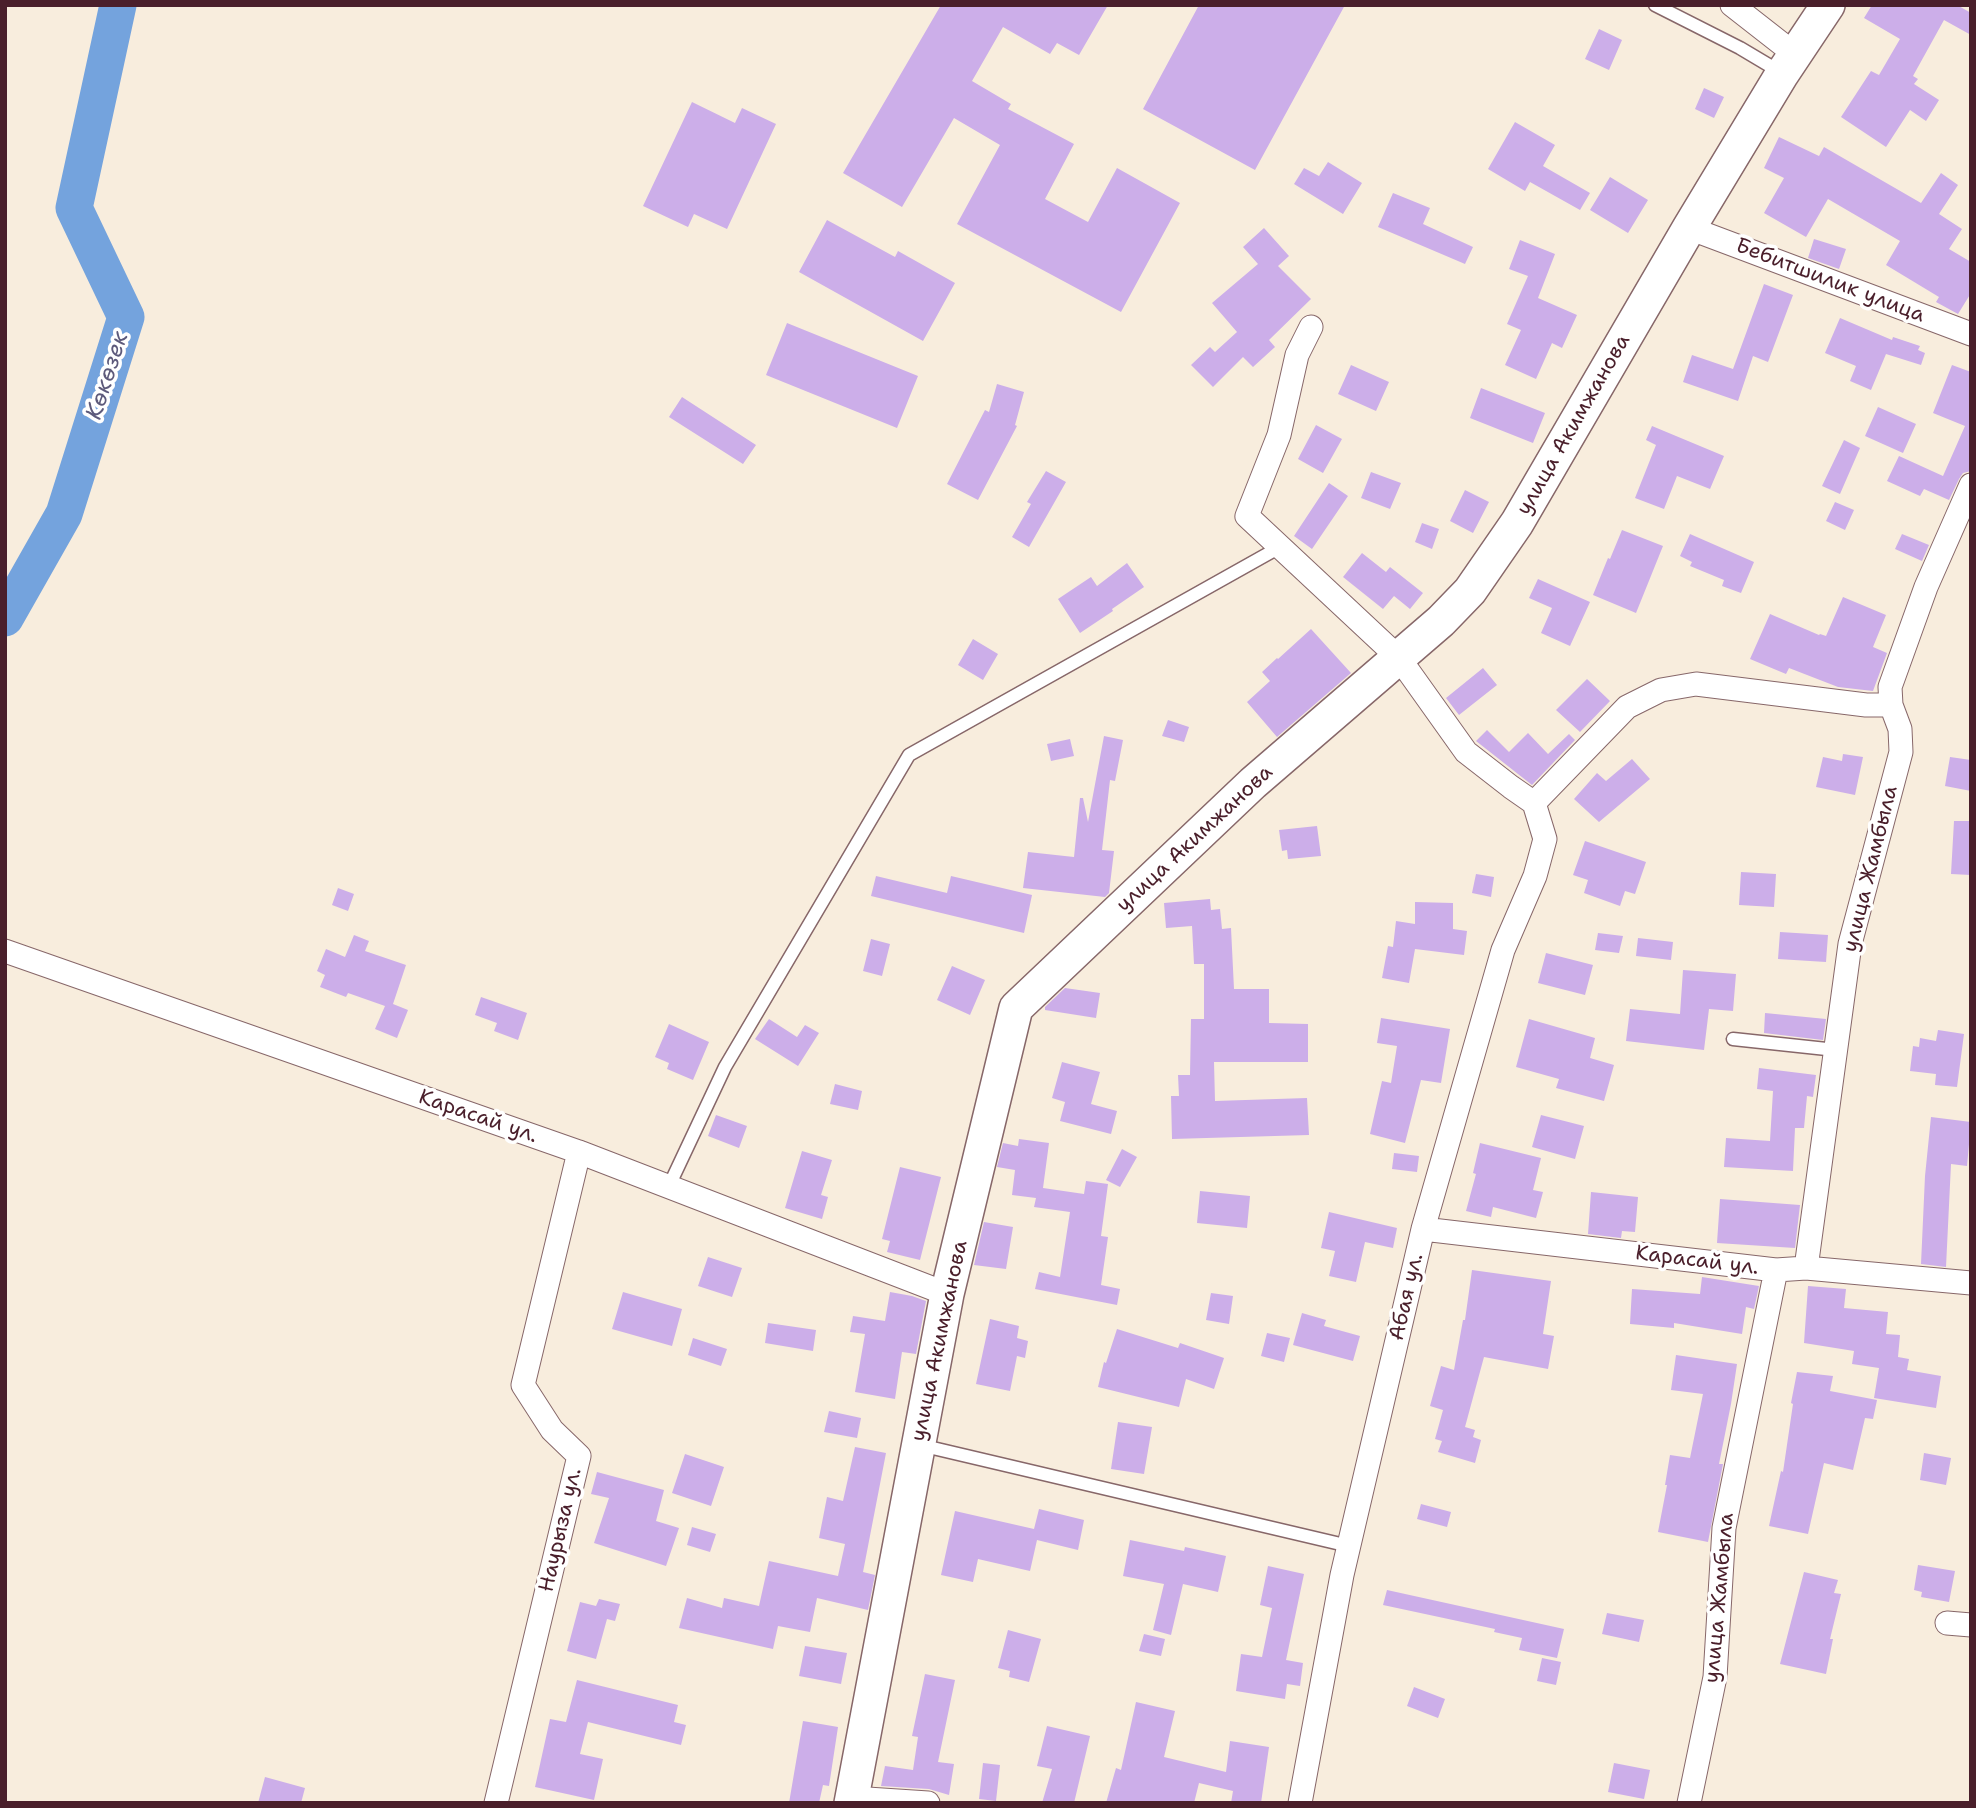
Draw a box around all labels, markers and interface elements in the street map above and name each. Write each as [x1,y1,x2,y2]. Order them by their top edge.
street label: Бебитшилик улица [1732,233,1928,329]
water label: Көкөзек [81,328,135,424]
street label: улица Акимжанова [1512,330,1636,520]
street label: улица Акимжанова [1112,760,1278,918]
street label: улица Жамбыла [1838,783,1904,955]
street label: Карасай ул. [415,1085,541,1149]
street label: улица Акимжанова [906,1238,974,1444]
street label: Карасай ул. [1634,1241,1760,1281]
street label: Абая ул. [1385,1251,1429,1343]
street label: Наурыза ул. [534,1465,588,1595]
street label: улица Жамбыла [1700,1512,1740,1684]

